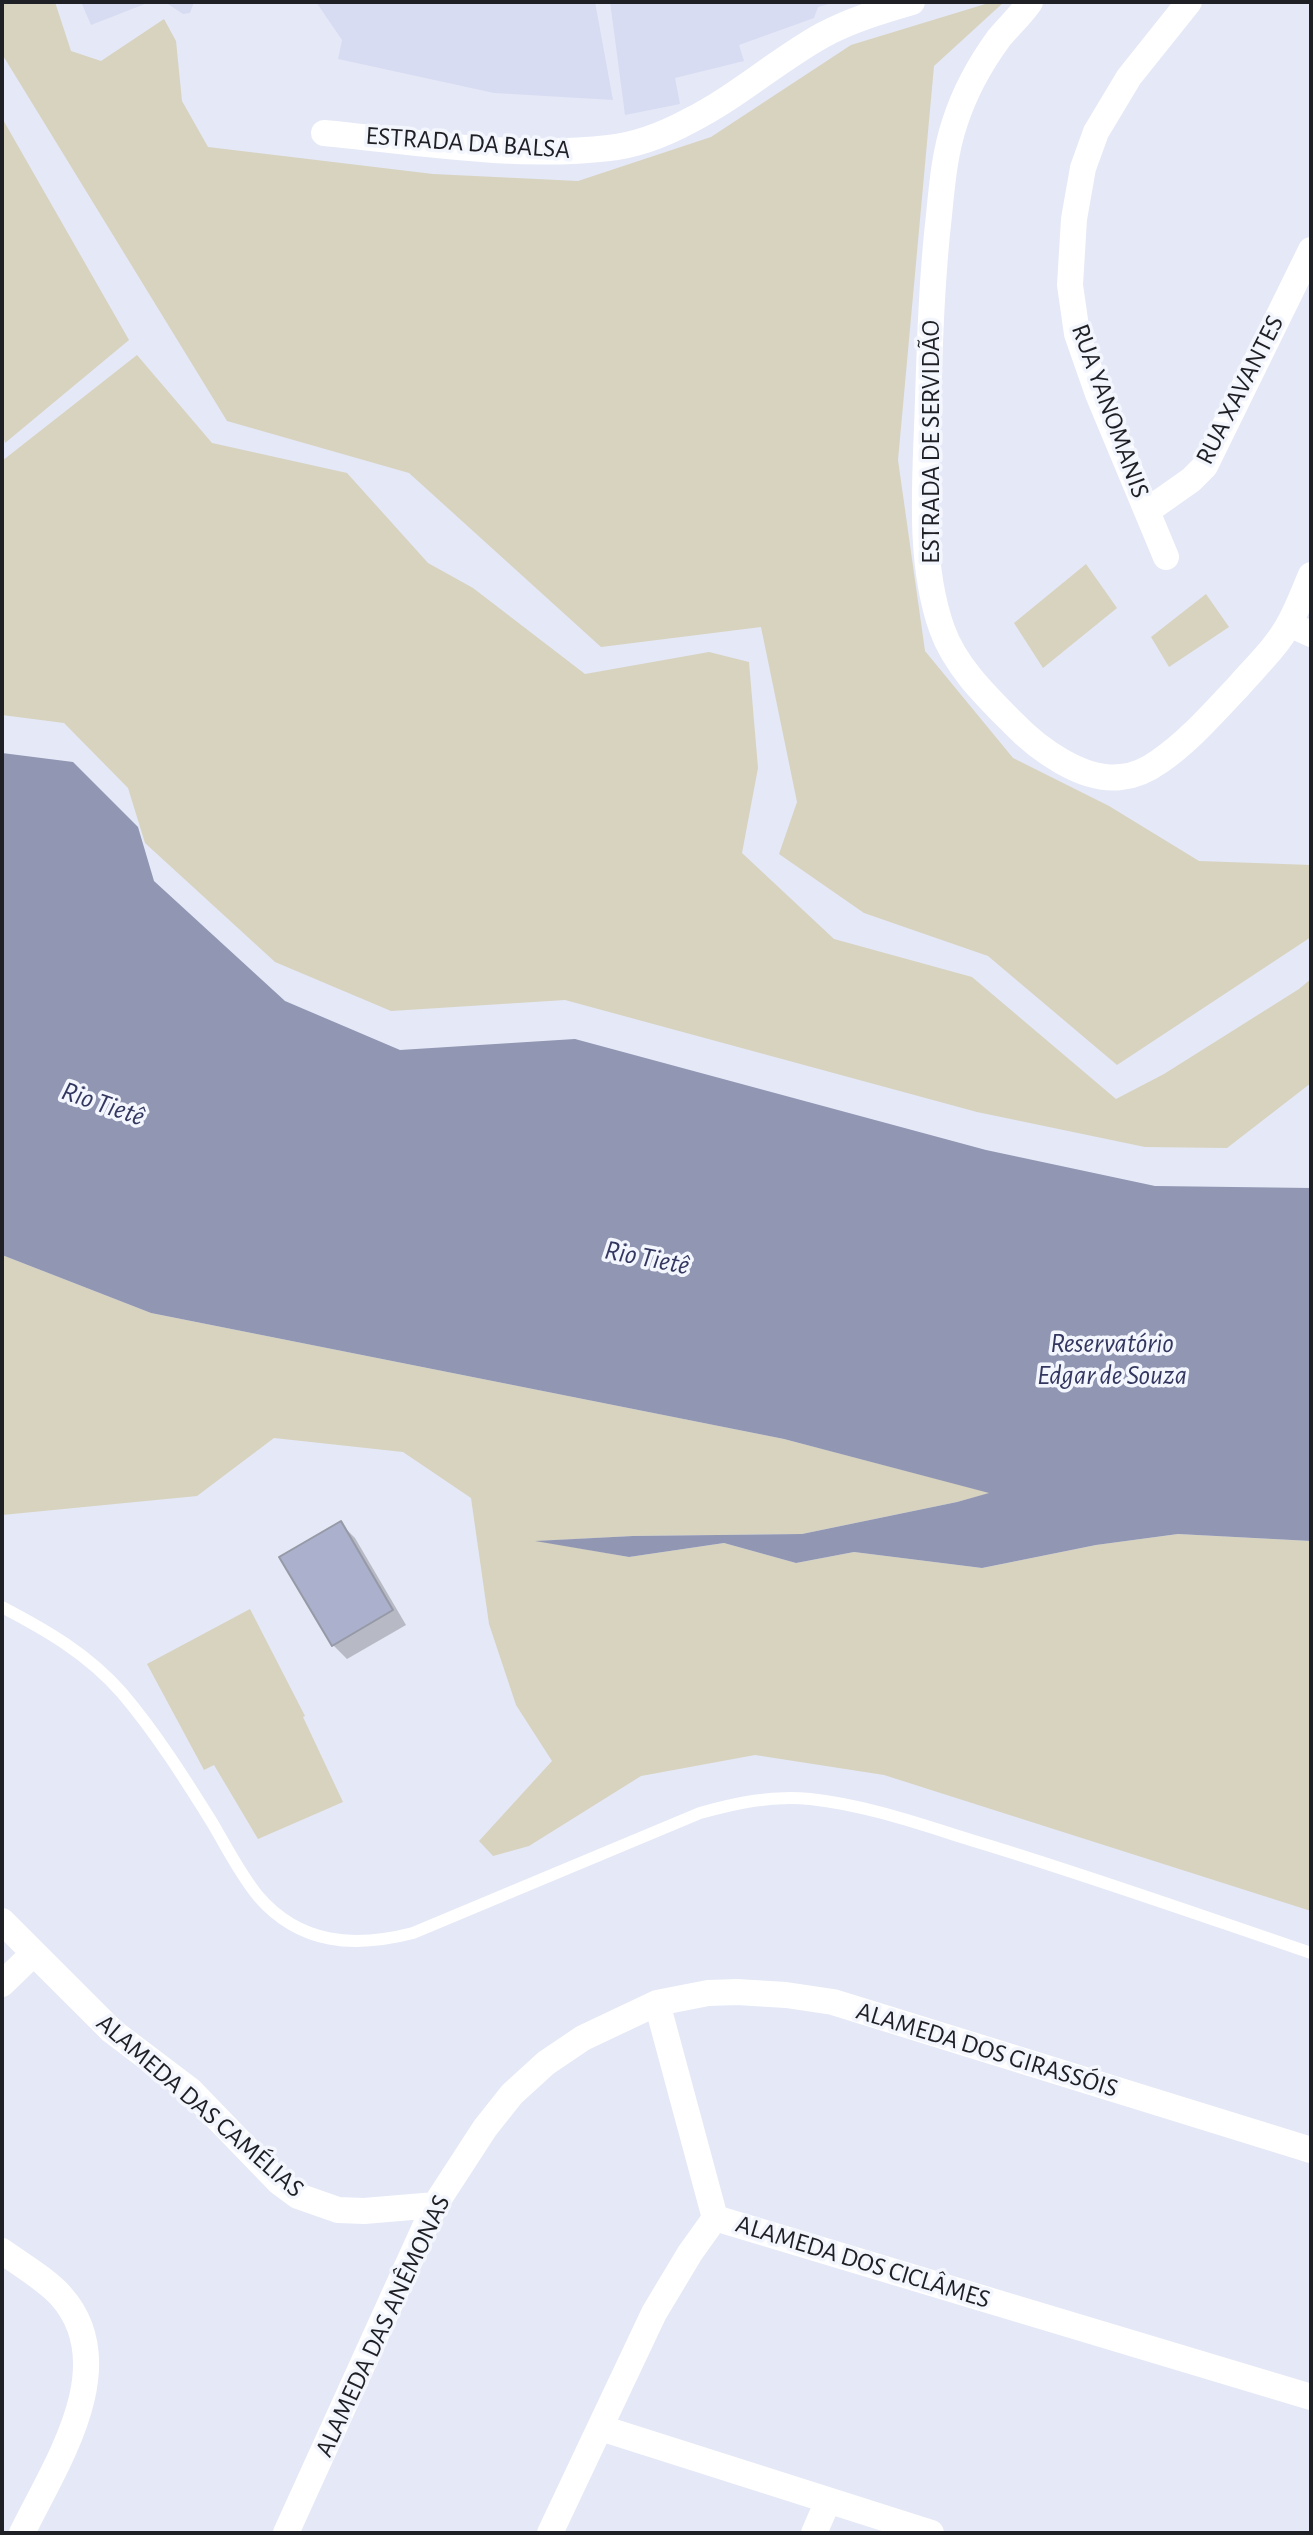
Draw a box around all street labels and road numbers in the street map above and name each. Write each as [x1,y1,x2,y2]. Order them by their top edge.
street label: ESTRADA DA BALSA [365,120,571,166]
street label: RUA XAVANTES [1189,310,1291,470]
street label: ESTRADA DE SERVIDÃO [915,320,947,564]
street label: RUA YANOMANIS [1064,320,1156,502]
street label: ALAMEDA DOS GIRASSÓIS [852,1995,1122,2105]
street label: ALAMEDA DAS CAMÉLIAS [90,2008,310,2204]
street label: ALAMEDA DAS ANÊMONAS [309,2190,457,2462]
street label: ALAMEDA DOS CICLÂMES [732,2208,994,2316]

